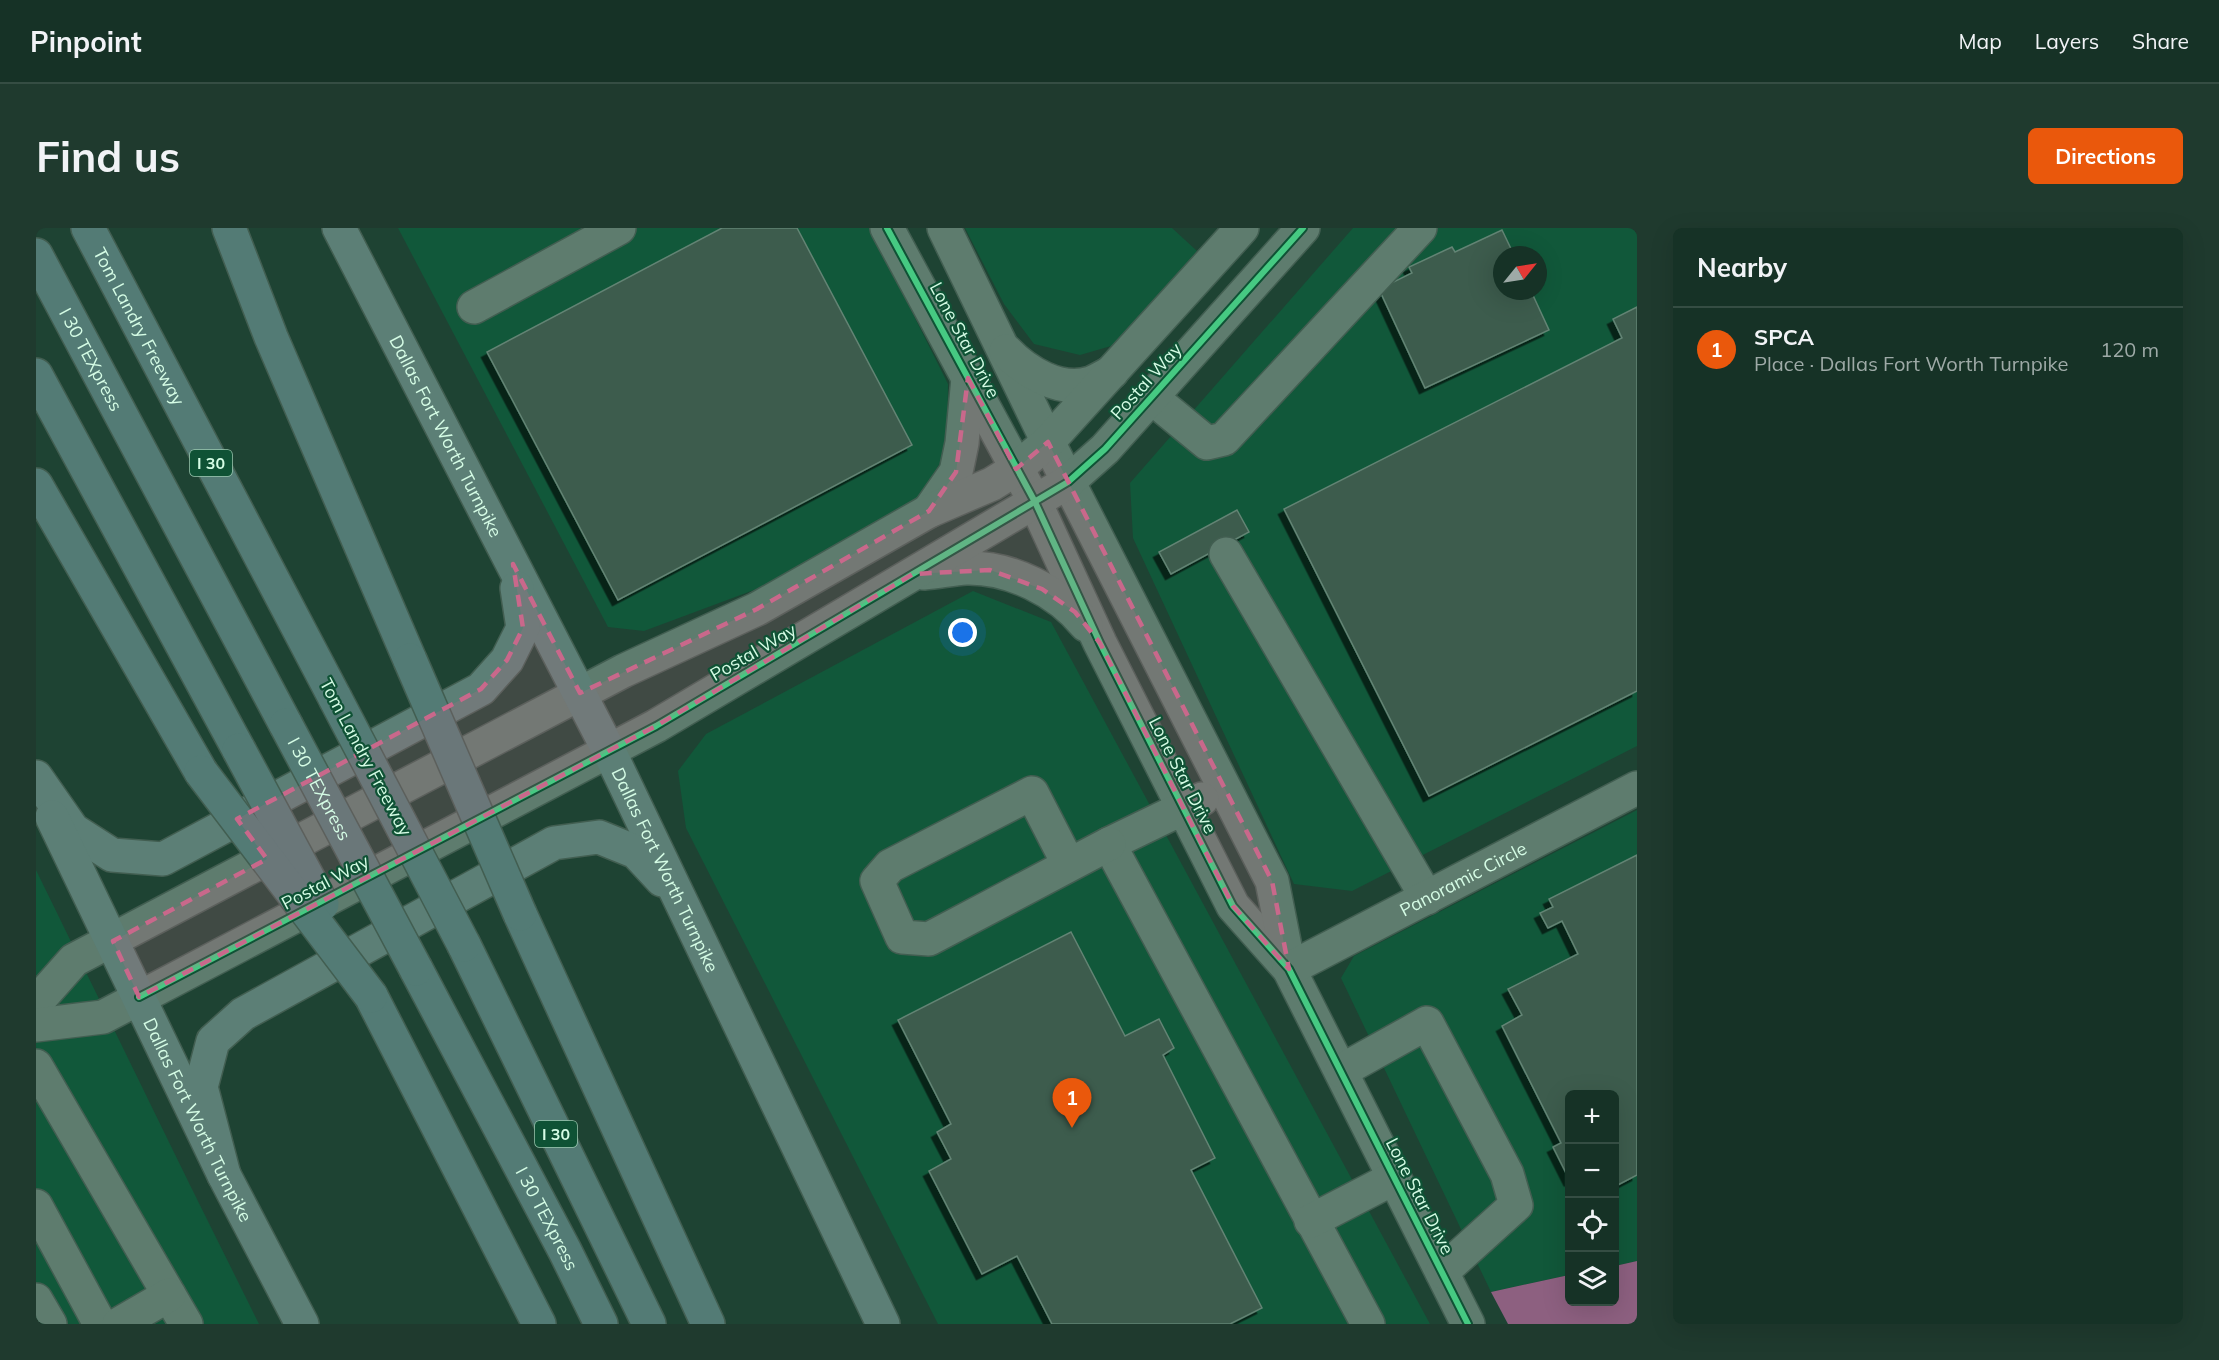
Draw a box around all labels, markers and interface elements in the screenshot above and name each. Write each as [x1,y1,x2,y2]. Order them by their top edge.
text: Pinpoint [30,24,142,59]
text: Map [1959,28,2002,54]
text: Layers [2035,28,2099,54]
text: Share [2132,28,2189,54]
button: Directions [2028,128,2183,184]
text: Find us [36,130,180,183]
street label: Tom Landry Freeway [89,243,191,410]
north arrow [1493,246,1547,300]
text: Nearby [1697,251,1787,284]
street label: Lone Star Drive [925,278,1005,402]
street label: I 30 TEXpress [55,304,128,415]
text: SPCA [1754,323,1814,351]
street label: Dallas Fort Worth Turnpike [385,331,508,541]
street label: Postal Way [1105,337,1187,424]
text: 1 [1711,337,1723,362]
text: 120 m [2100,337,2159,362]
text: Place · Dallas Fort Worth Turnpike [1754,351,2068,376]
road number: I 30 [190,450,232,476]
street label: Postal Way [706,618,801,686]
your location [948,618,977,647]
street label: Tom Landry Freeway [315,674,417,840]
street label: Lone Star Drive [1144,713,1222,837]
street label: I 30 TEXpress [283,733,357,844]
street label: Dallas Fort Worth Turnpike [607,763,724,976]
street label: Panoramic Circle [1395,836,1530,921]
street label: Postal Way [277,849,373,915]
street label: Dallas Fort Worth Turnpike [139,1014,258,1225]
pin: 1 [1052,1078,1092,1128]
map controls [1565,1090,1619,1306]
button: + [1565,1090,1619,1144]
road number: I 30 [535,1121,577,1147]
street label: Lone Star Drive [1381,1134,1459,1258]
button: − [1565,1144,1619,1198]
street label: I 30 TEXpress [511,1163,584,1274]
button: locate [1565,1198,1619,1252]
button: layers [1565,1252,1619,1306]

